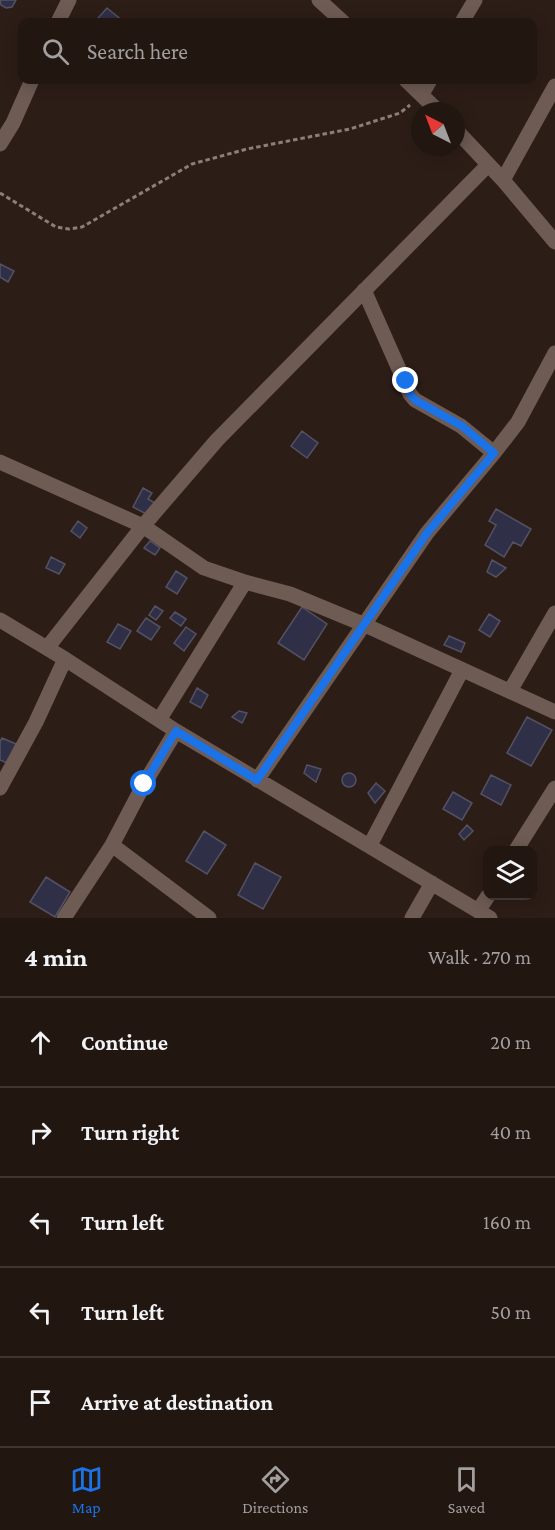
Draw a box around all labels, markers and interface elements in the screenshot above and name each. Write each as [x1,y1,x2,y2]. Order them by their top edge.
search box [18,18,537,84]
icon: search [39,35,72,68]
text: Search here [87,39,188,64]
north arrow [411,102,465,156]
route end [392,367,418,393]
route start [130,770,156,796]
map controls [483,846,537,900]
button: layers [483,846,537,900]
text: 4 min [24,943,88,972]
text: Walk · 270 m [428,946,531,968]
icon: ahead [24,1026,57,1059]
text: Continue [81,1030,168,1055]
text: 20 m [490,1031,531,1053]
icon: right [24,1116,57,1149]
text: Turn right [81,1120,179,1145]
text: 40 m [490,1121,531,1143]
icon: left [24,1206,57,1239]
text: Turn left [81,1210,164,1235]
text: 160 m [483,1211,531,1233]
icon: left [24,1296,57,1329]
text: Turn left [81,1300,164,1325]
text: 50 m [490,1301,531,1323]
icon: arrive [24,1386,57,1419]
text: Arrive at destination [81,1390,273,1415]
tab: Map [70,1463,103,1516]
tab: Directions [242,1463,308,1516]
tab: Saved [448,1463,485,1516]

